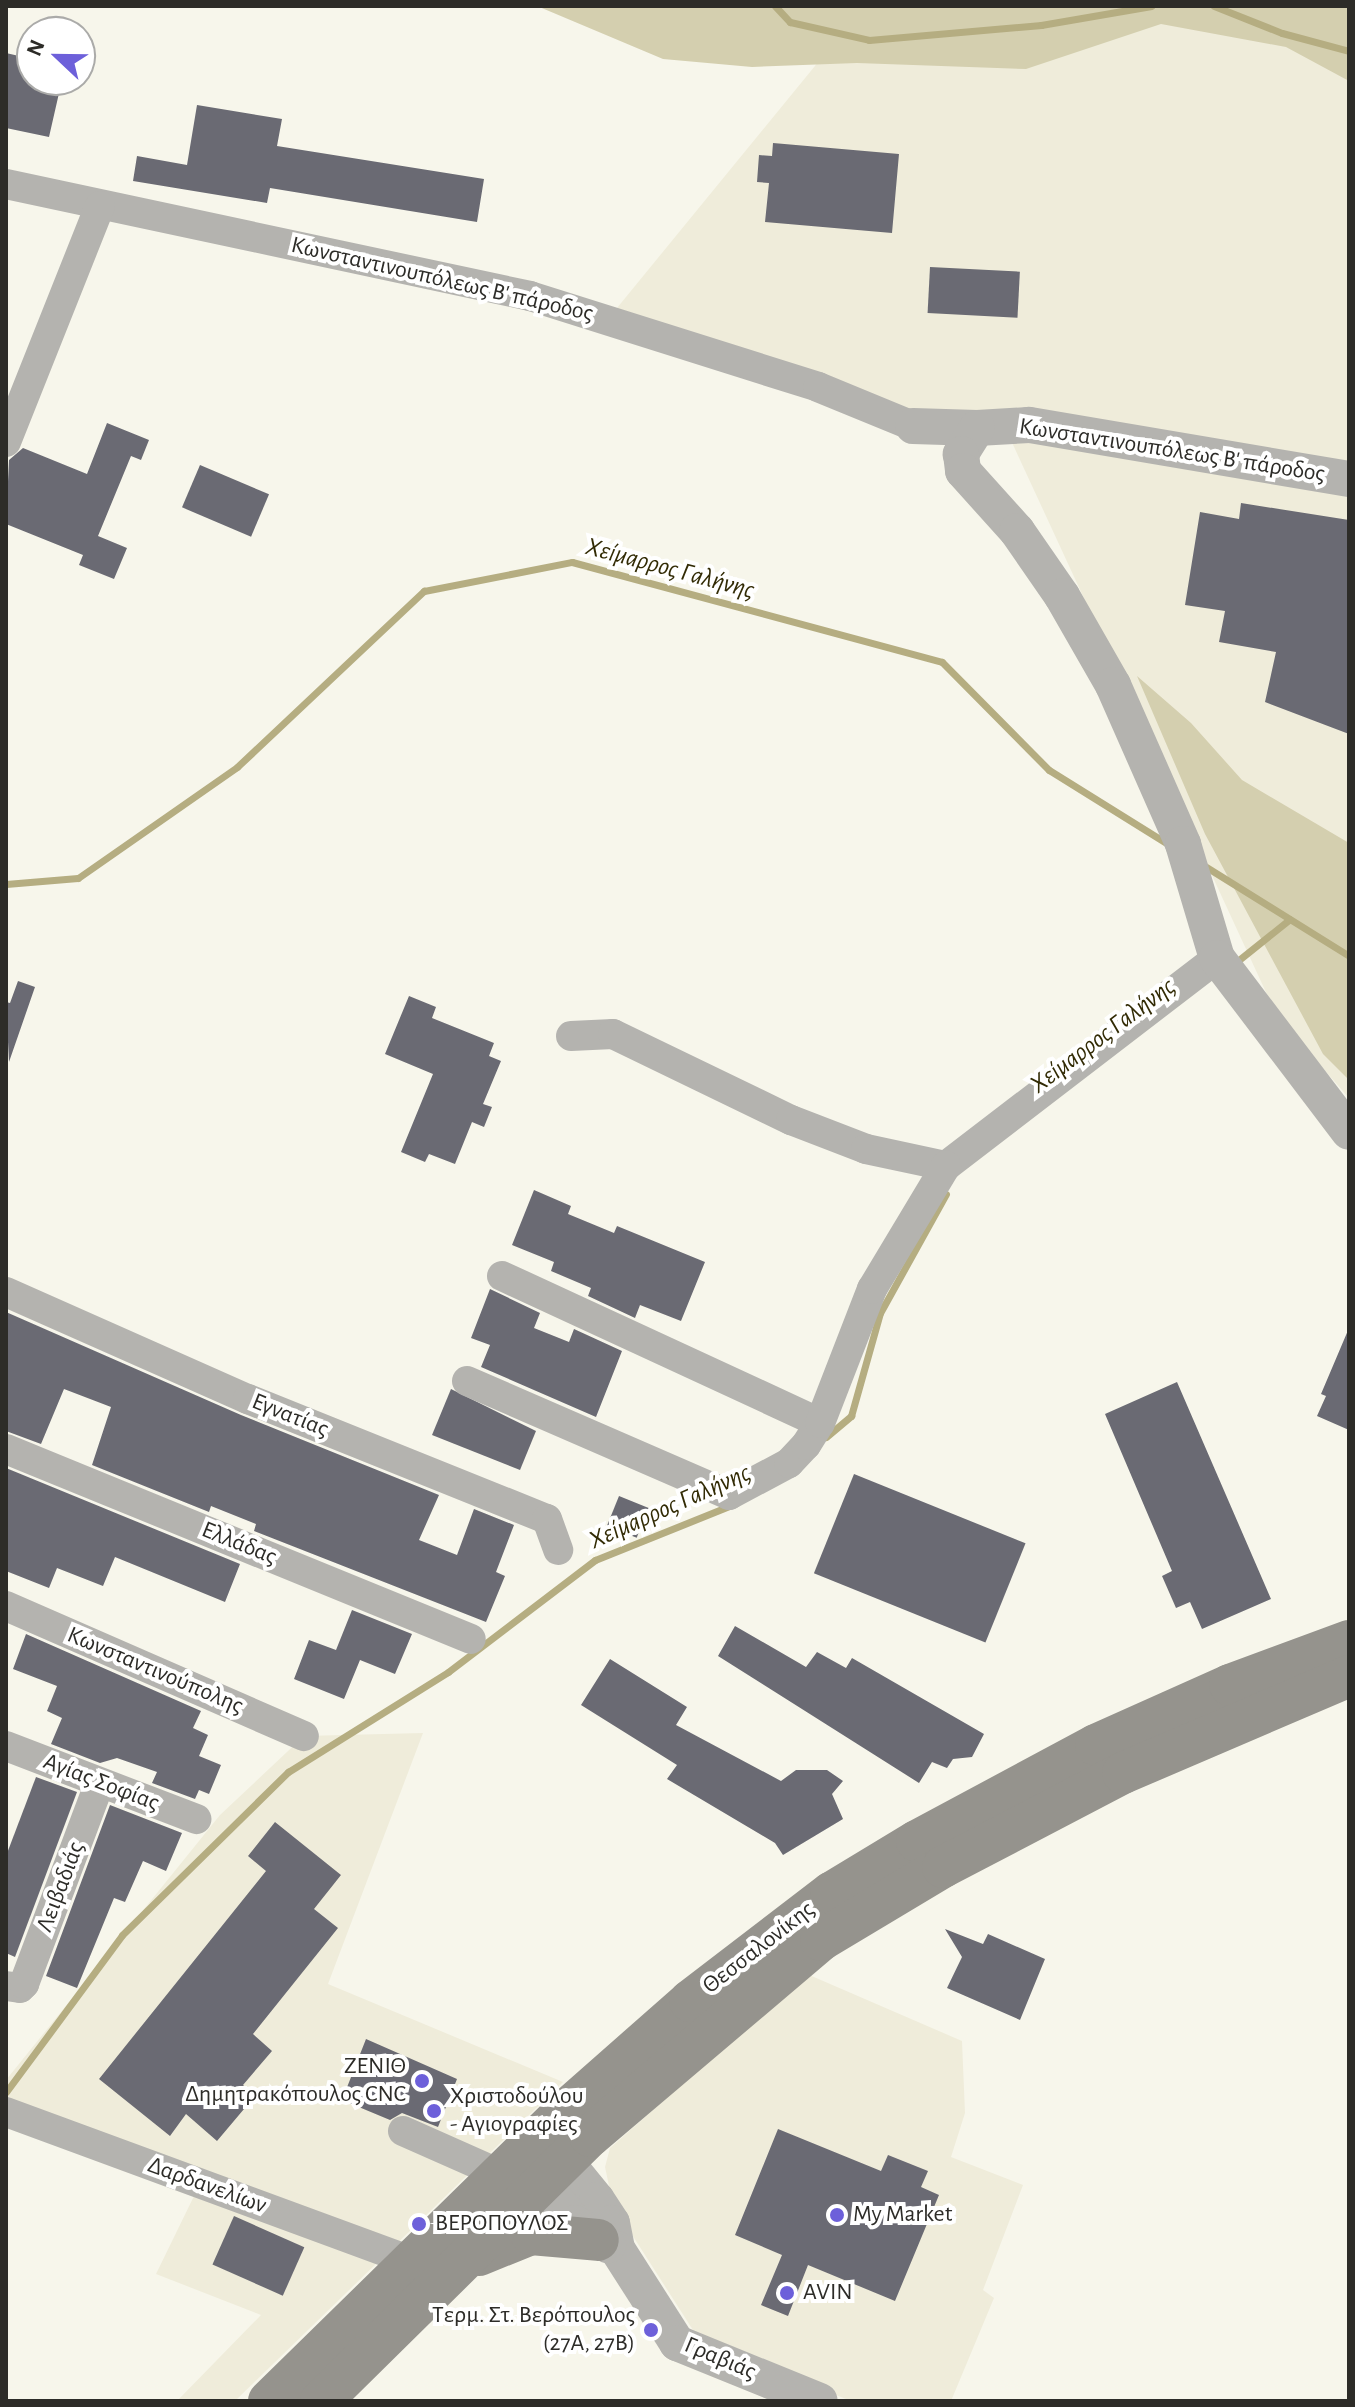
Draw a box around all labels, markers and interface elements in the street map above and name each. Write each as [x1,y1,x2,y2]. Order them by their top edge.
north arrow [16,16,96,96]
text: N [23,37,49,59]
street label: Κωνσταντινουπόλεως Β' πάροδος [288,231,596,329]
street label: Κωνσταντινουπόλεως Β' πάροδος [1017,413,1327,489]
water label: Χείμαρρος Γαλήνης [582,532,758,606]
water label: Χείμαρρος Γαλήνης [1024,971,1182,1101]
street label: Εγνατίας [247,1388,333,1444]
water label: Χείμαρρος Γαλήνης [585,1458,755,1556]
street label: Ελλάδας [197,1516,281,1572]
street label: Κωνσταντινούπολης [63,1621,247,1721]
street label: Αγίας Σοφίας [39,1748,163,1818]
street label: Λειβαδιάς [31,1838,91,1936]
street label: Θεσσαλονίκης [697,1895,821,2001]
place label: ΖΕΝΙΘ Δημητρακόπουλος CNC [185,2053,406,2109]
marker: ΖΕΝΙΘ Δημητρακόπουλος CNC [413,2072,431,2090]
place label: Χριστοδούλου - Αγιογραφίες [450,2083,584,2139]
marker: Χριστοδούλου - Αγιογραφίες [425,2102,443,2120]
street label: Δαρδανελίων [144,2151,270,2221]
place label: My Market [853,2201,952,2229]
marker: My Market [828,2206,846,2224]
place label: ΒΕΡΟΠΟΥΛΟΣ [435,2210,568,2238]
marker: ΒΕΡΟΠΟΥΛΟΣ [410,2215,428,2233]
place label: AVIN [803,2279,853,2307]
marker: AVIN [778,2284,796,2302]
place label: Τερμ. Στ. Βερόπουλος (27Α, 27Β) [432,2302,635,2358]
marker: Τερμ. Στ. Βερόπουλος (27Α, 27Β) [642,2321,660,2339]
street label: Γραβιάς [680,2331,760,2387]

